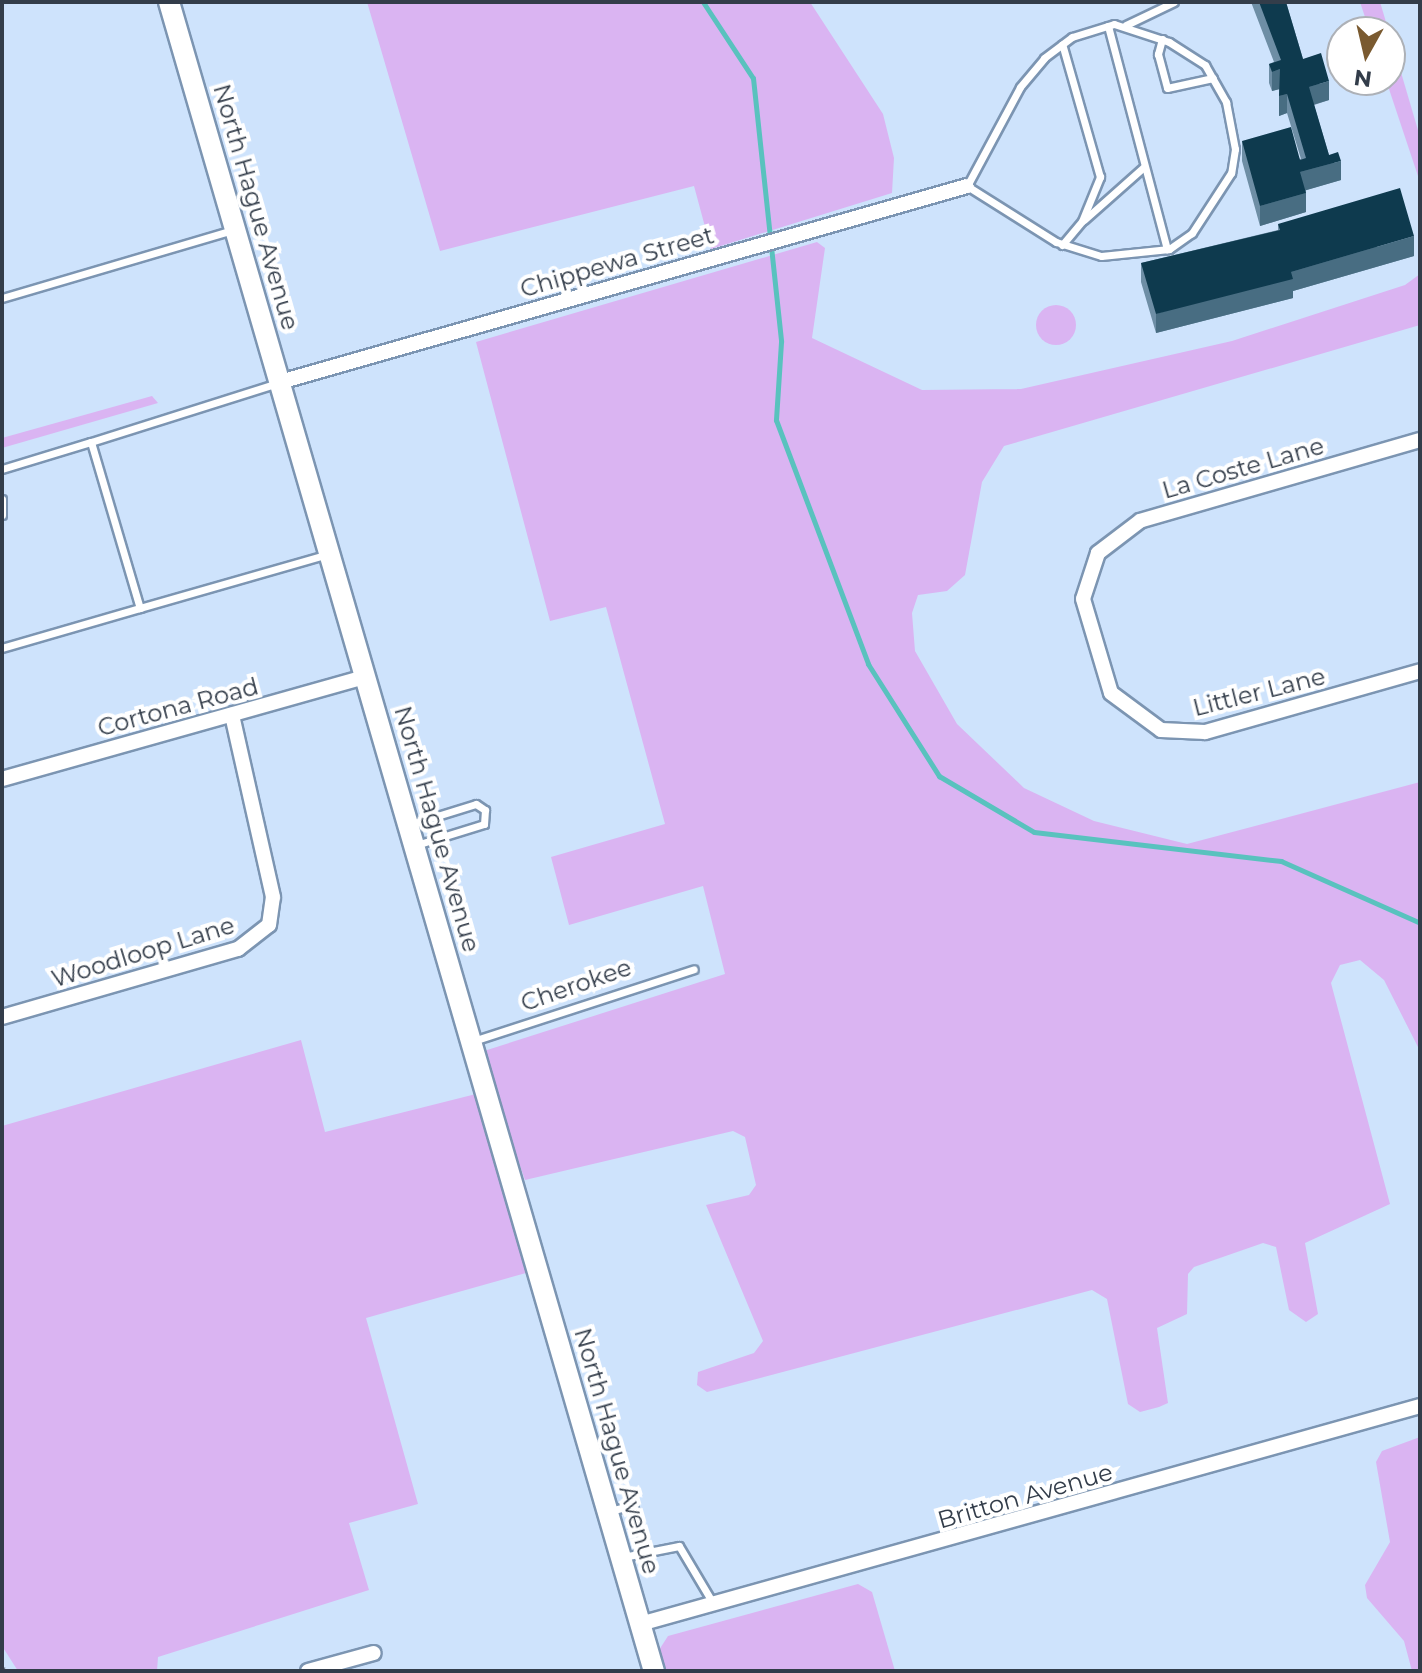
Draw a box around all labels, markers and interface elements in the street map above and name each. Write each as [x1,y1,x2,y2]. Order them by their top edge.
north arrow [1326,16,1406,96]
text: N [1352,64,1374,93]
street label: North Hague Avenue [207,81,305,333]
street label: Chippewa Street [517,221,717,303]
street label: La Coste Lane [1159,431,1327,505]
street label: Littler Lane [1190,662,1328,722]
street label: Cortona Road [94,672,262,742]
street label: North Hague Avenue [388,703,486,955]
street label: Woodloop Lane [48,910,238,994]
street label: Cherokee [517,953,635,1017]
street label: North Hague Avenue [568,1325,666,1577]
street label: Britton Avenue [934,1457,1116,1535]

